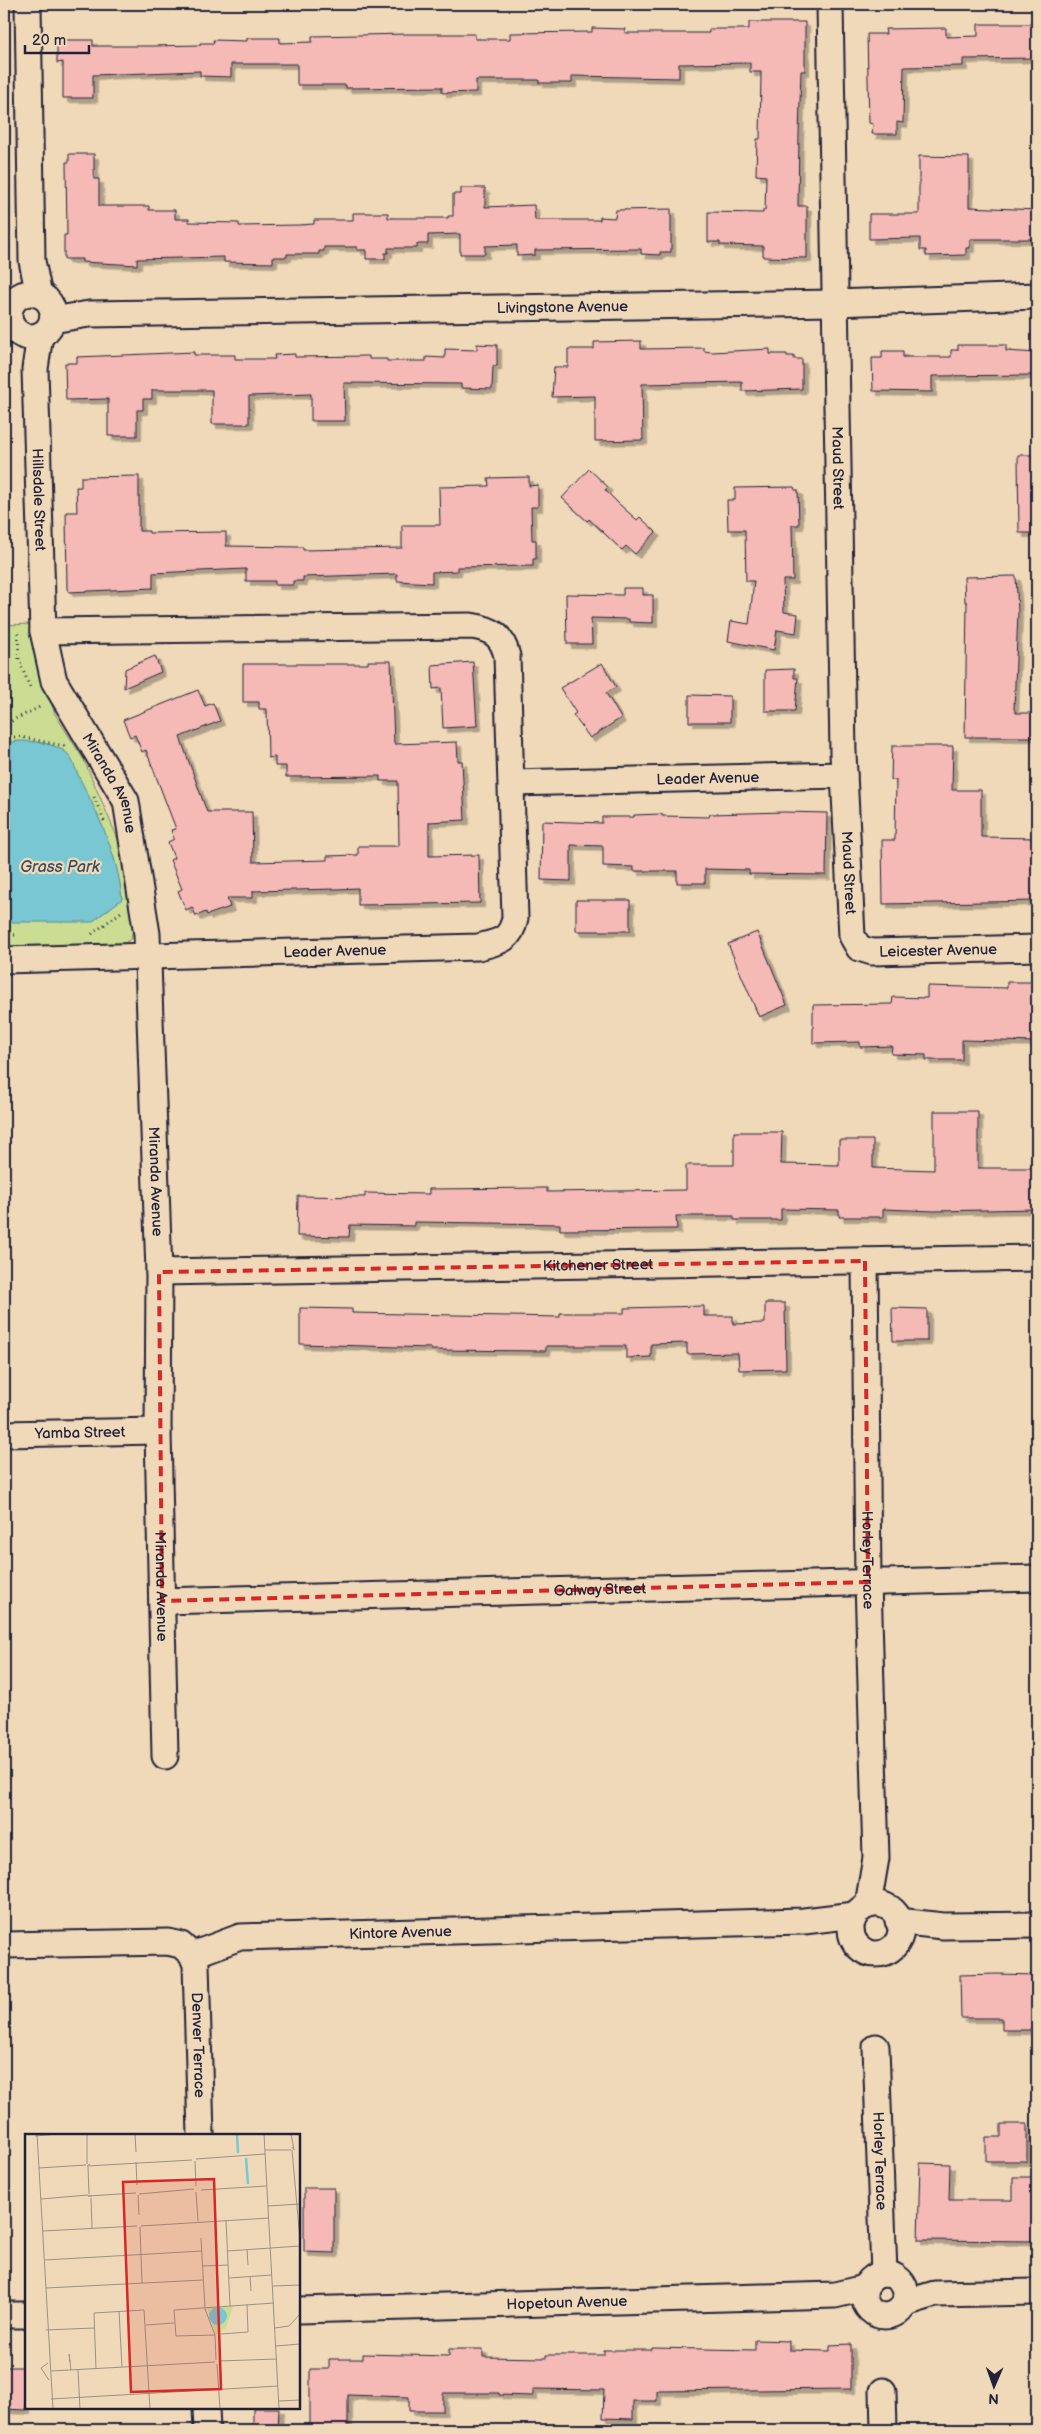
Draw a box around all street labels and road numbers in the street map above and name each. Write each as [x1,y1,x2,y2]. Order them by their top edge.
street label: Livingstone Avenue [497,297,628,317]
street label: Maud Street [828,426,848,510]
street label: Hillsdale Street [28,448,50,552]
street label: Miranda Avenue [78,729,140,835]
street label: Leader Avenue [656,768,760,789]
street label: Maud Street [837,831,860,915]
street label: Leicester Avenue [879,939,997,961]
street label: Leader Avenue [283,940,387,962]
street label: Miranda Avenue [144,1126,167,1237]
street label: Kitchener Street [543,1255,654,1275]
street label: Yamba Street [34,1422,126,1443]
street label: Horley Terrace [858,1511,878,1610]
street label: Miranda Avenue [151,1531,172,1642]
street label: Galway Street [553,1579,647,1600]
street label: Kintore Avenue [349,1921,452,1943]
street label: Denver Terrace [187,1992,209,2098]
street label: Horley Terrace [869,2111,891,2211]
street label: Hopetoun Avenue [506,2291,628,2314]

